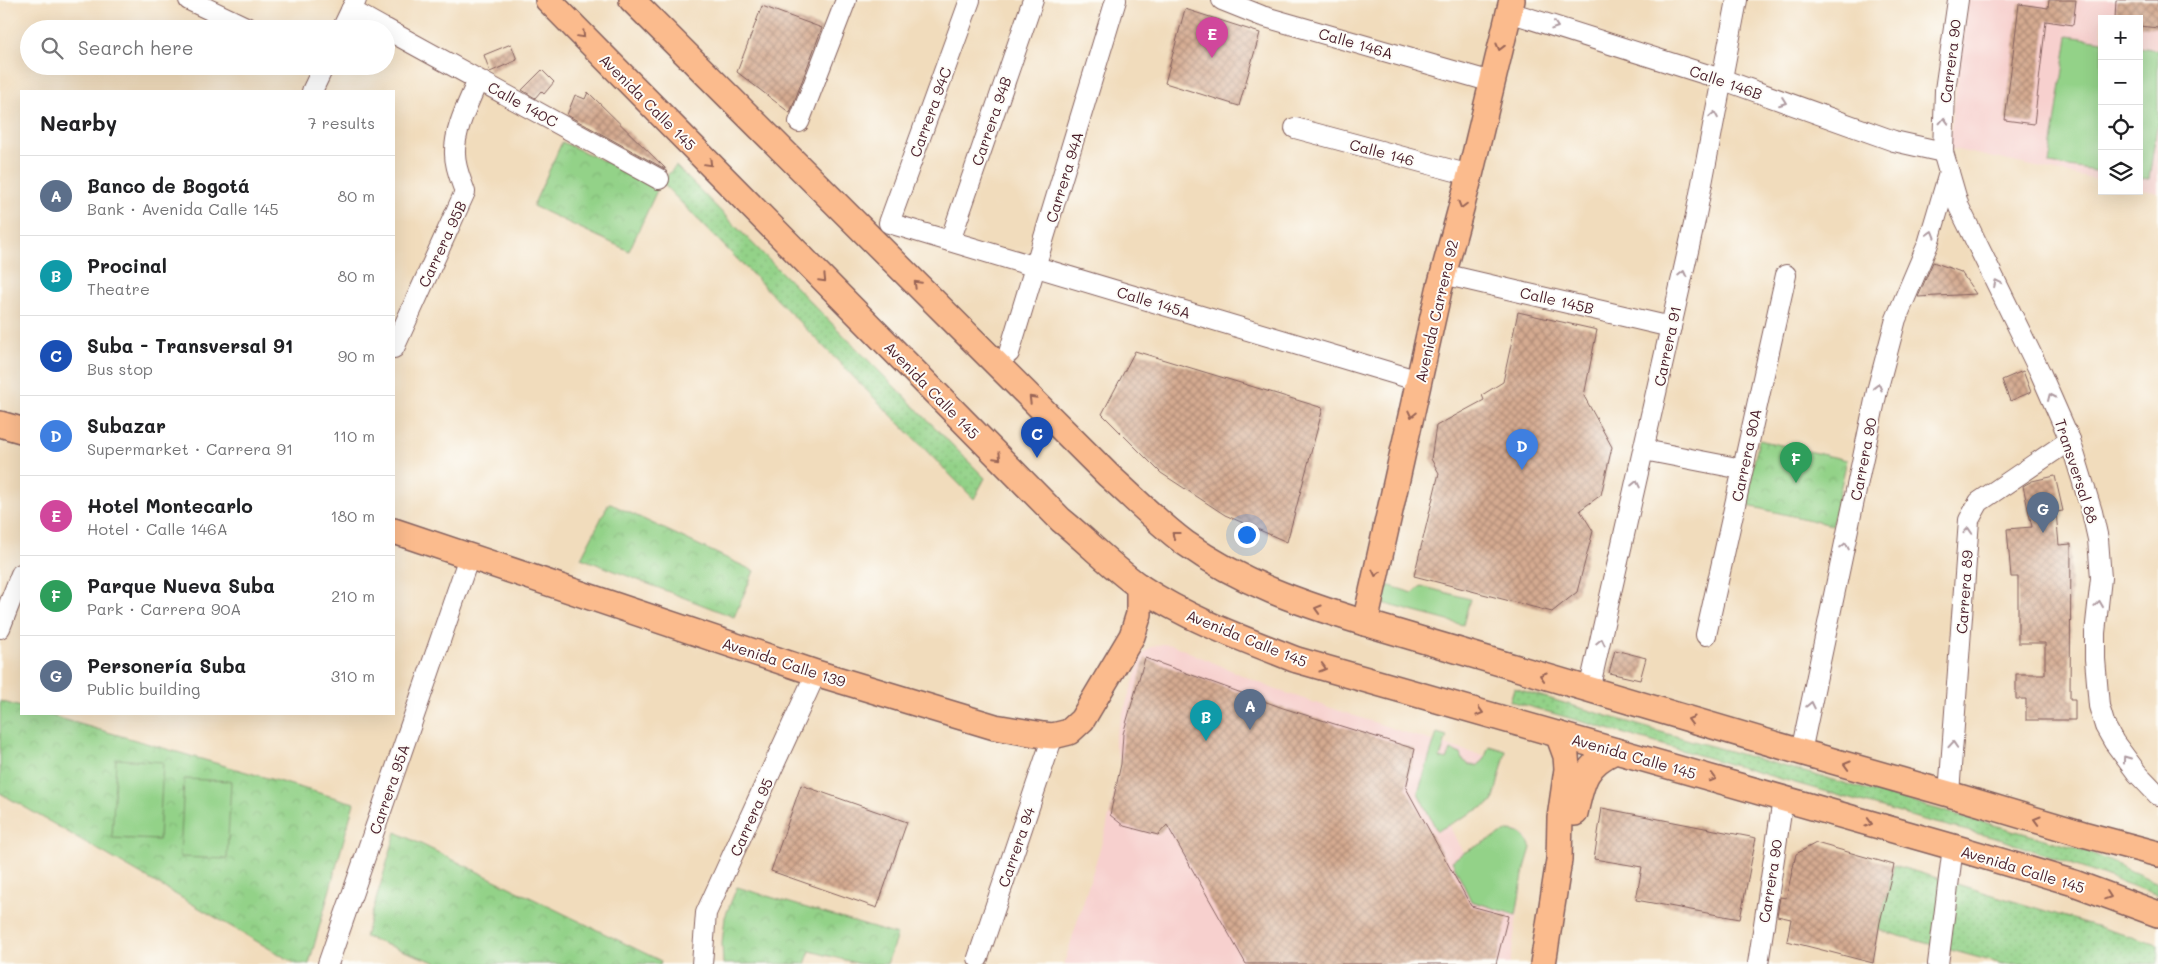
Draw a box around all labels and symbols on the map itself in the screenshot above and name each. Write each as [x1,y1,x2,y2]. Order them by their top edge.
pin: E [1196,17,1228,58]
street label: Carrera 90 [1935,18,1965,104]
one-way arrow [1551,21,1559,31]
street label: Calle 146A [1316,23,1396,63]
one-way arrow [576,29,585,38]
one-way arrow [1495,43,1506,52]
street label: Avenida Calle 145 [595,49,701,155]
street label: Calle 146B [1687,60,1765,104]
street label: Carrera 94C [904,64,956,160]
street label: Carrera 94B [966,74,1016,168]
street label: Calle 140C [484,77,562,132]
one-way arrow [1778,96,1787,106]
one-way arrow [1709,110,1719,119]
one-way arrow [1939,117,1949,125]
street label: Carrera 94A [1041,129,1087,225]
street label: Calle 146 [1347,134,1417,170]
one-way arrow [703,157,712,166]
street label: Carrera 95B [413,198,471,290]
one-way arrow [1457,201,1468,210]
one-way arrow [1926,230,1936,238]
street label: Avenida Carrera 92 [1410,238,1462,384]
one-way arrow [1677,269,1688,278]
one-way arrow [817,273,826,282]
one-way arrow [1993,279,2003,288]
one-way arrow [913,281,922,290]
street label: Calle 145A [1115,281,1193,323]
street label: Calle 145B [1518,282,1596,318]
street label: Carrera 91 [1649,304,1685,388]
street label: Avenida Calle 145 [880,337,984,443]
one-way arrow [1872,382,1883,391]
one-way arrow [2046,393,2057,402]
one-way arrow [1029,396,1038,405]
street label: Carrera 90A [1726,407,1766,503]
one-way arrow [1407,410,1418,419]
street label: Carrera 90 [1845,416,1881,502]
street label: Transversal 88 [2051,416,2103,526]
pin: C [1021,417,1053,458]
pin: D [1506,429,1538,470]
pin: F [1780,442,1812,483]
one-way arrow [992,451,1001,460]
one-way arrow [1630,479,1641,488]
pin: G [2027,492,2059,533]
your location [1234,522,1260,548]
one-way arrow [1963,526,1974,534]
one-way arrow [1172,532,1181,540]
one-way arrow [1839,541,1850,550]
street label: Carrera 89 [1951,549,1977,635]
one-way arrow [1371,568,1382,577]
one-way arrow [2093,599,2104,607]
one-way arrow [1315,604,1323,614]
street label: Avenida Calle 145 [1184,605,1310,671]
street label: Avenida Calle 139 [720,633,848,691]
one-way arrow [1595,638,1605,647]
one-way arrow [1319,662,1327,672]
one-way arrow [1539,671,1547,681]
pin: A [1234,689,1266,730]
pin: B [1190,700,1222,741]
one-way arrow [1805,700,1816,709]
one-way arrow [1475,706,1484,717]
one-way arrow [1687,715,1696,725]
street label: Avenida Calle 145 [1569,729,1699,783]
street label: Carrera 95A [364,741,414,837]
one-way arrow [1947,741,1958,749]
one-way arrow [2123,755,2132,765]
one-way arrow [1843,761,1852,771]
one-way arrow [1708,773,1716,783]
street label: Carrera 95 [725,775,777,859]
street label: Carrera 94 [993,804,1039,890]
one-way arrow [2033,816,2041,826]
one-way arrow [1864,818,1872,828]
street label: Carrera 90 [1754,838,1786,924]
street label: Avenida Calle 145 [1959,841,2087,897]
one-way arrow [2103,890,2112,900]

